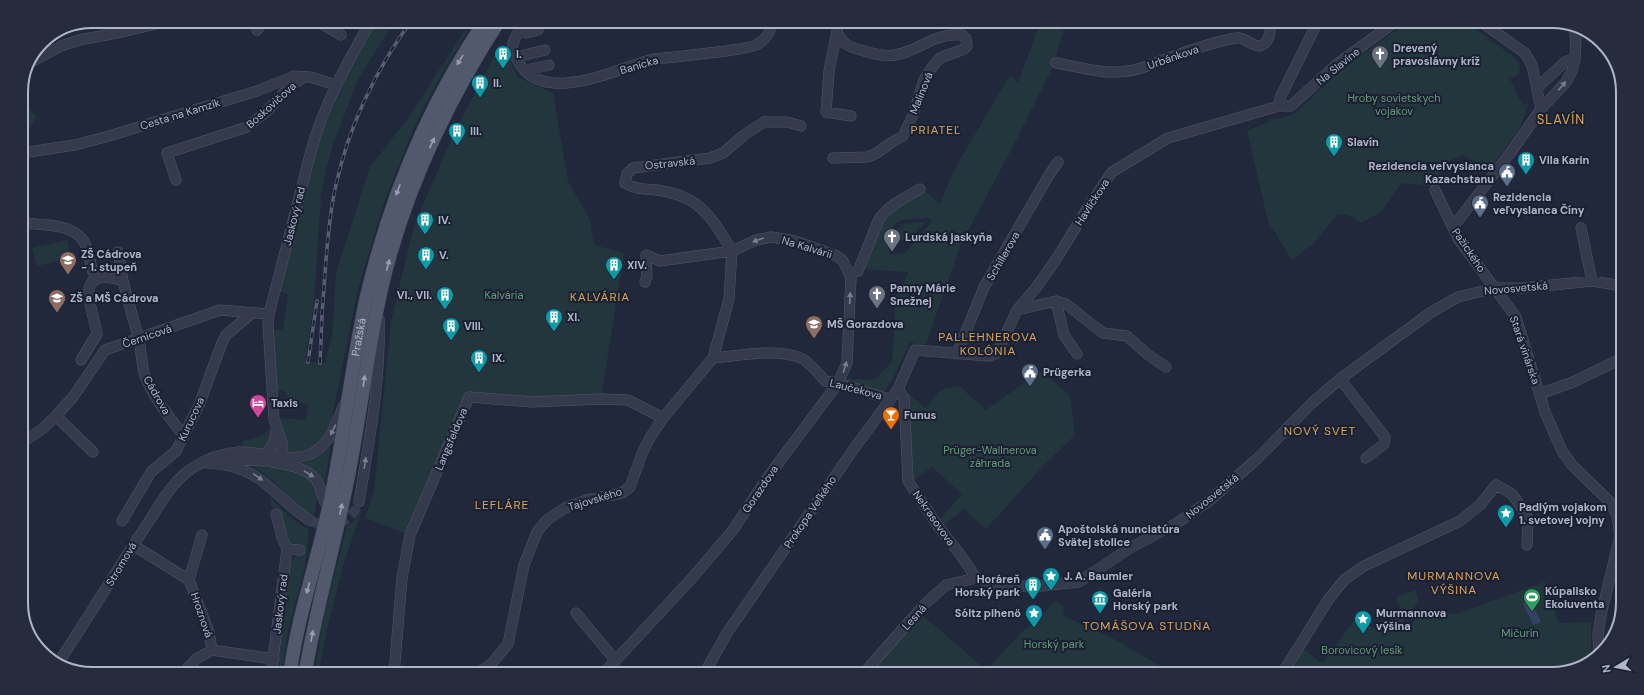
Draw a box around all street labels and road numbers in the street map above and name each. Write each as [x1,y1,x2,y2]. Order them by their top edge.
street label: Urbánkova [1145,42,1201,72]
street label: Na Slavíne [1313,44,1363,88]
street label: Banícka [618,53,660,77]
street label: Malinová [906,70,936,116]
street label: Boskovičova [243,79,299,131]
street label: Cesta na Kamzík [138,95,222,133]
street label: Ostravská [644,153,696,173]
street label: Havlíčkova [1072,176,1112,228]
street label: Jaskový rad [280,185,308,247]
street label: Pažického [1449,225,1489,275]
street label: Schillerova [983,229,1023,283]
street label: Na Kalvárii [780,233,834,261]
street label: Novosvetská [1483,278,1549,298]
street label: Stará vinárska [1507,314,1543,386]
street label: Pražská [348,317,369,357]
street label: Černicová [121,321,173,351]
street label: Cádrova [140,373,174,417]
street label: Laučekova [828,375,884,403]
street label: Kurucova [175,395,207,443]
street label: Langsfeldova [432,406,470,472]
street label: Gorazdova [739,462,781,516]
street label: Novosvetská [1183,470,1241,522]
street label: Prokopa Veľkého [781,473,839,551]
street label: Tajovského [566,484,624,514]
street label: Nekrasovova [910,488,958,548]
street label: Stromová [102,540,140,588]
street label: Jaskový rad [269,573,291,635]
street label: Hroznová [188,591,216,640]
street label: Lesná [899,601,929,633]

